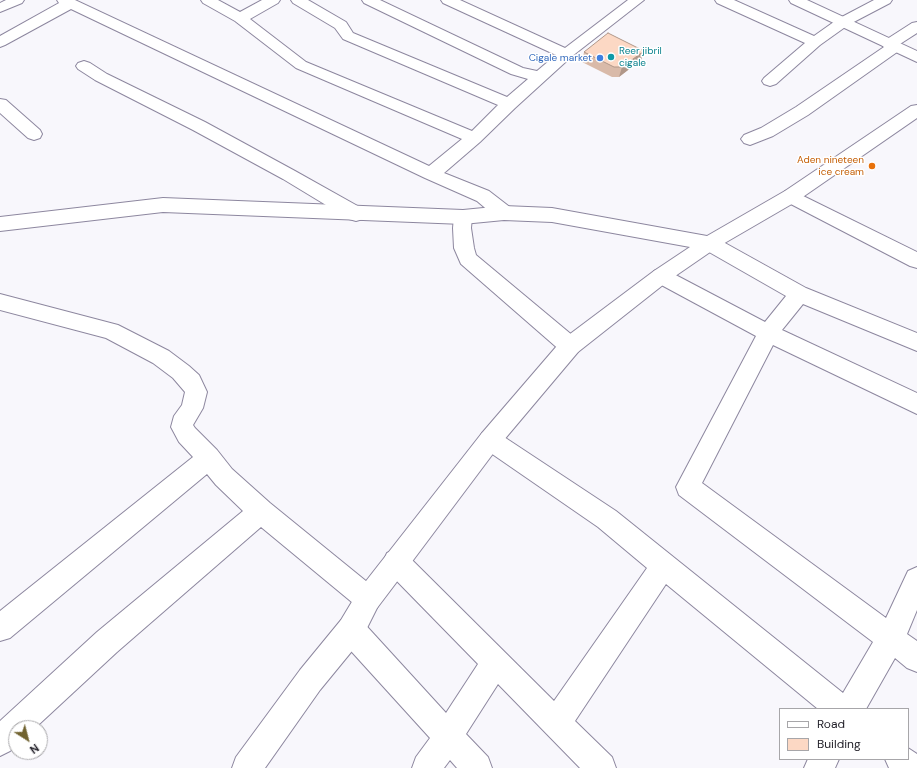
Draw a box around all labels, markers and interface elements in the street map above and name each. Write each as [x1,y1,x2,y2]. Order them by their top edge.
place label: Reer jibril cigale [619,45,662,68]
place label: Cigale market [529,52,592,64]
marker: Reer jibril cigale [606,52,616,62]
marker: Cigale market [595,53,605,63]
place label: Aden nineteen ice cream [797,154,864,178]
marker: Aden nineteen ice cream [867,161,877,171]
legend [779,708,909,760]
text: Road [817,716,845,732]
north arrow [8,720,48,760]
text: Building [817,736,861,752]
text: N [27,741,42,757]

